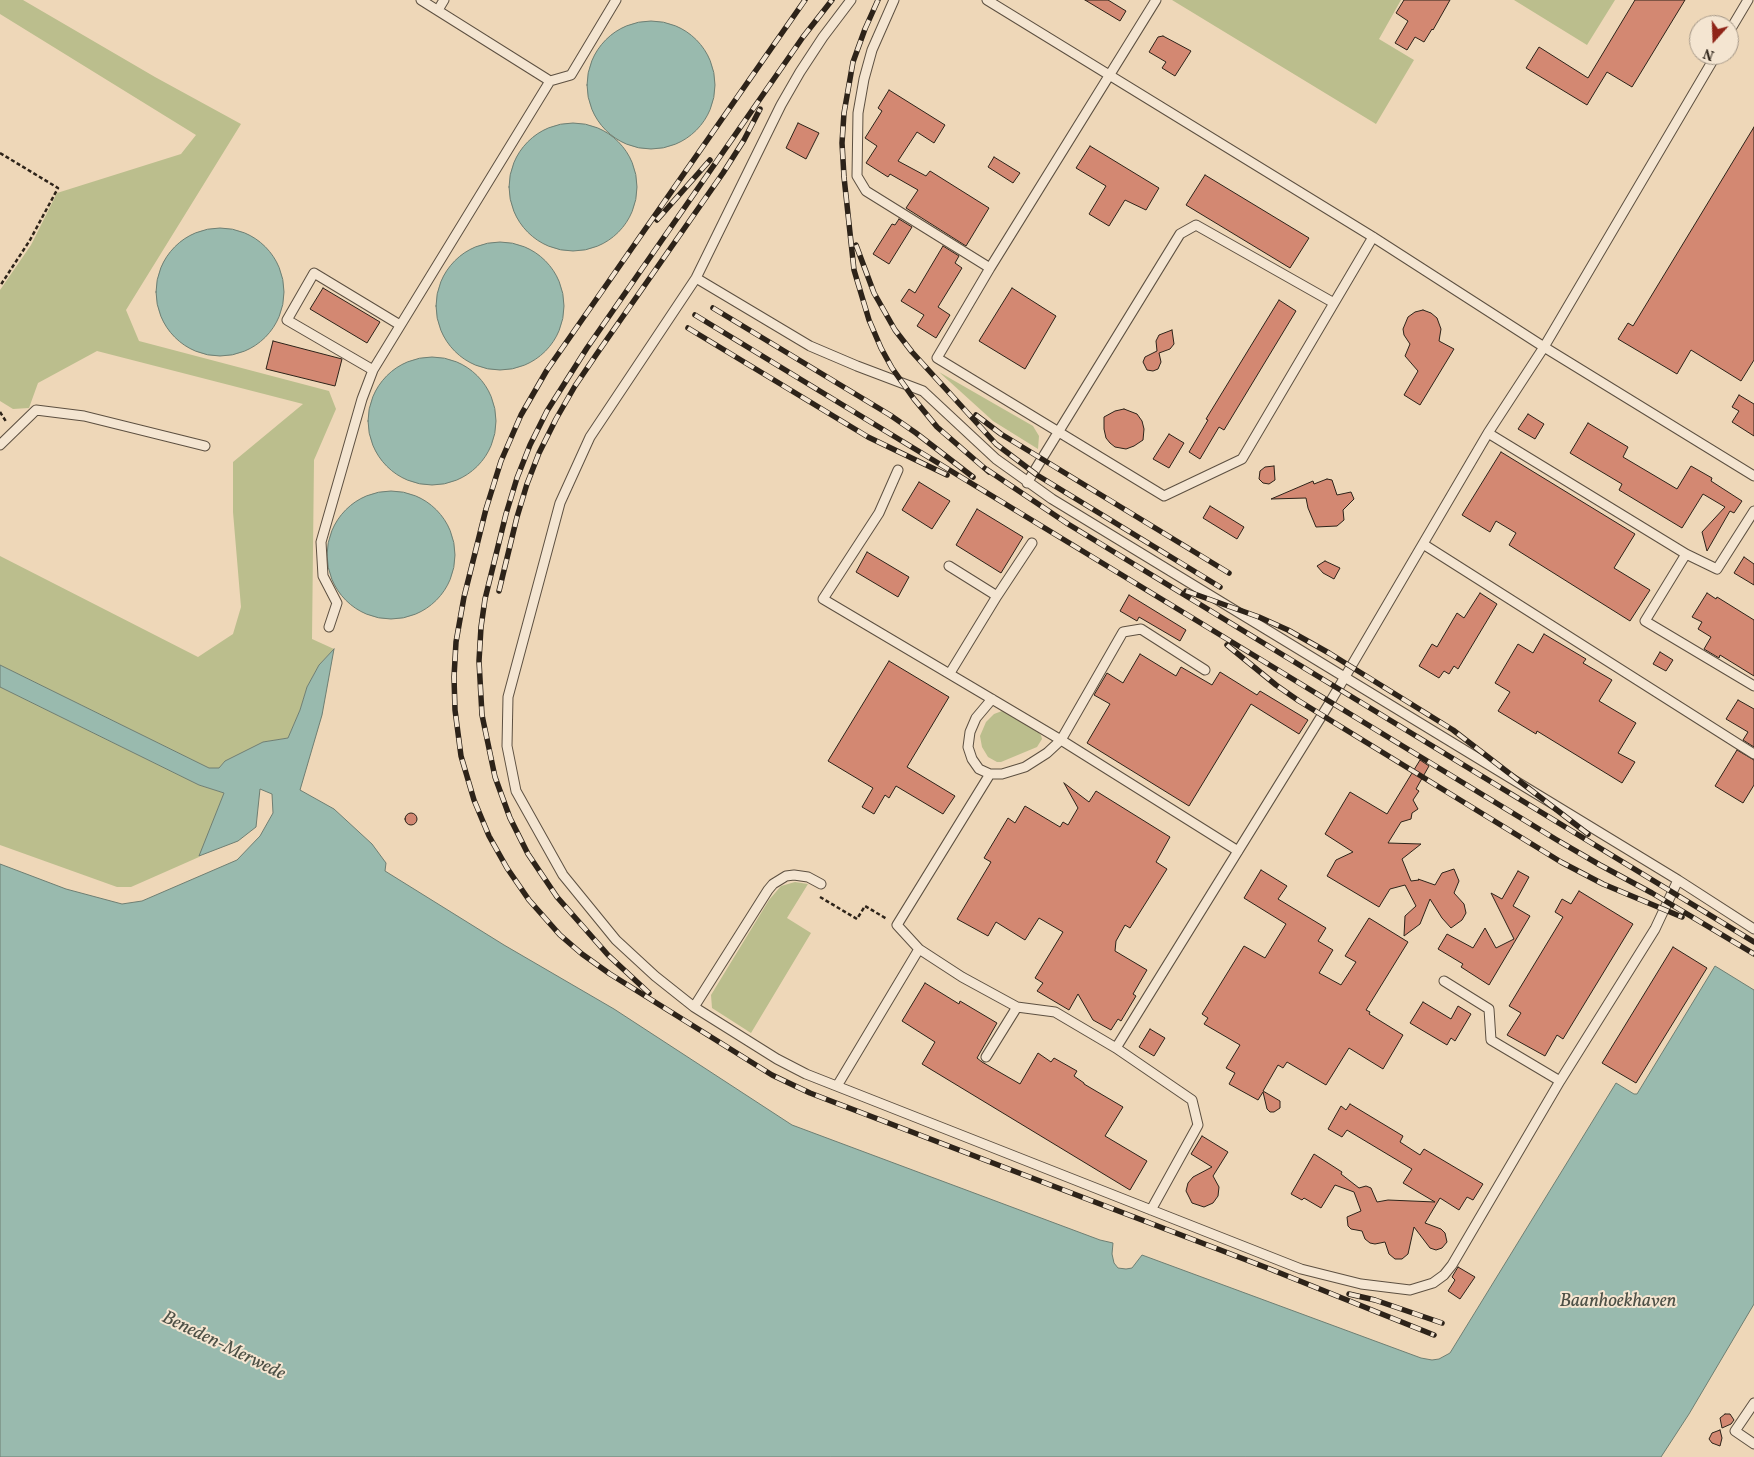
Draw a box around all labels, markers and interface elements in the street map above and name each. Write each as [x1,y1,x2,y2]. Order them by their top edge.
north arrow [1689,15,1739,65]
text: N [1701,43,1717,64]
water label: Baanhoekhaven [1560,1292,1676,1314]
water label: Beneden-Merwede [158,1307,288,1387]

